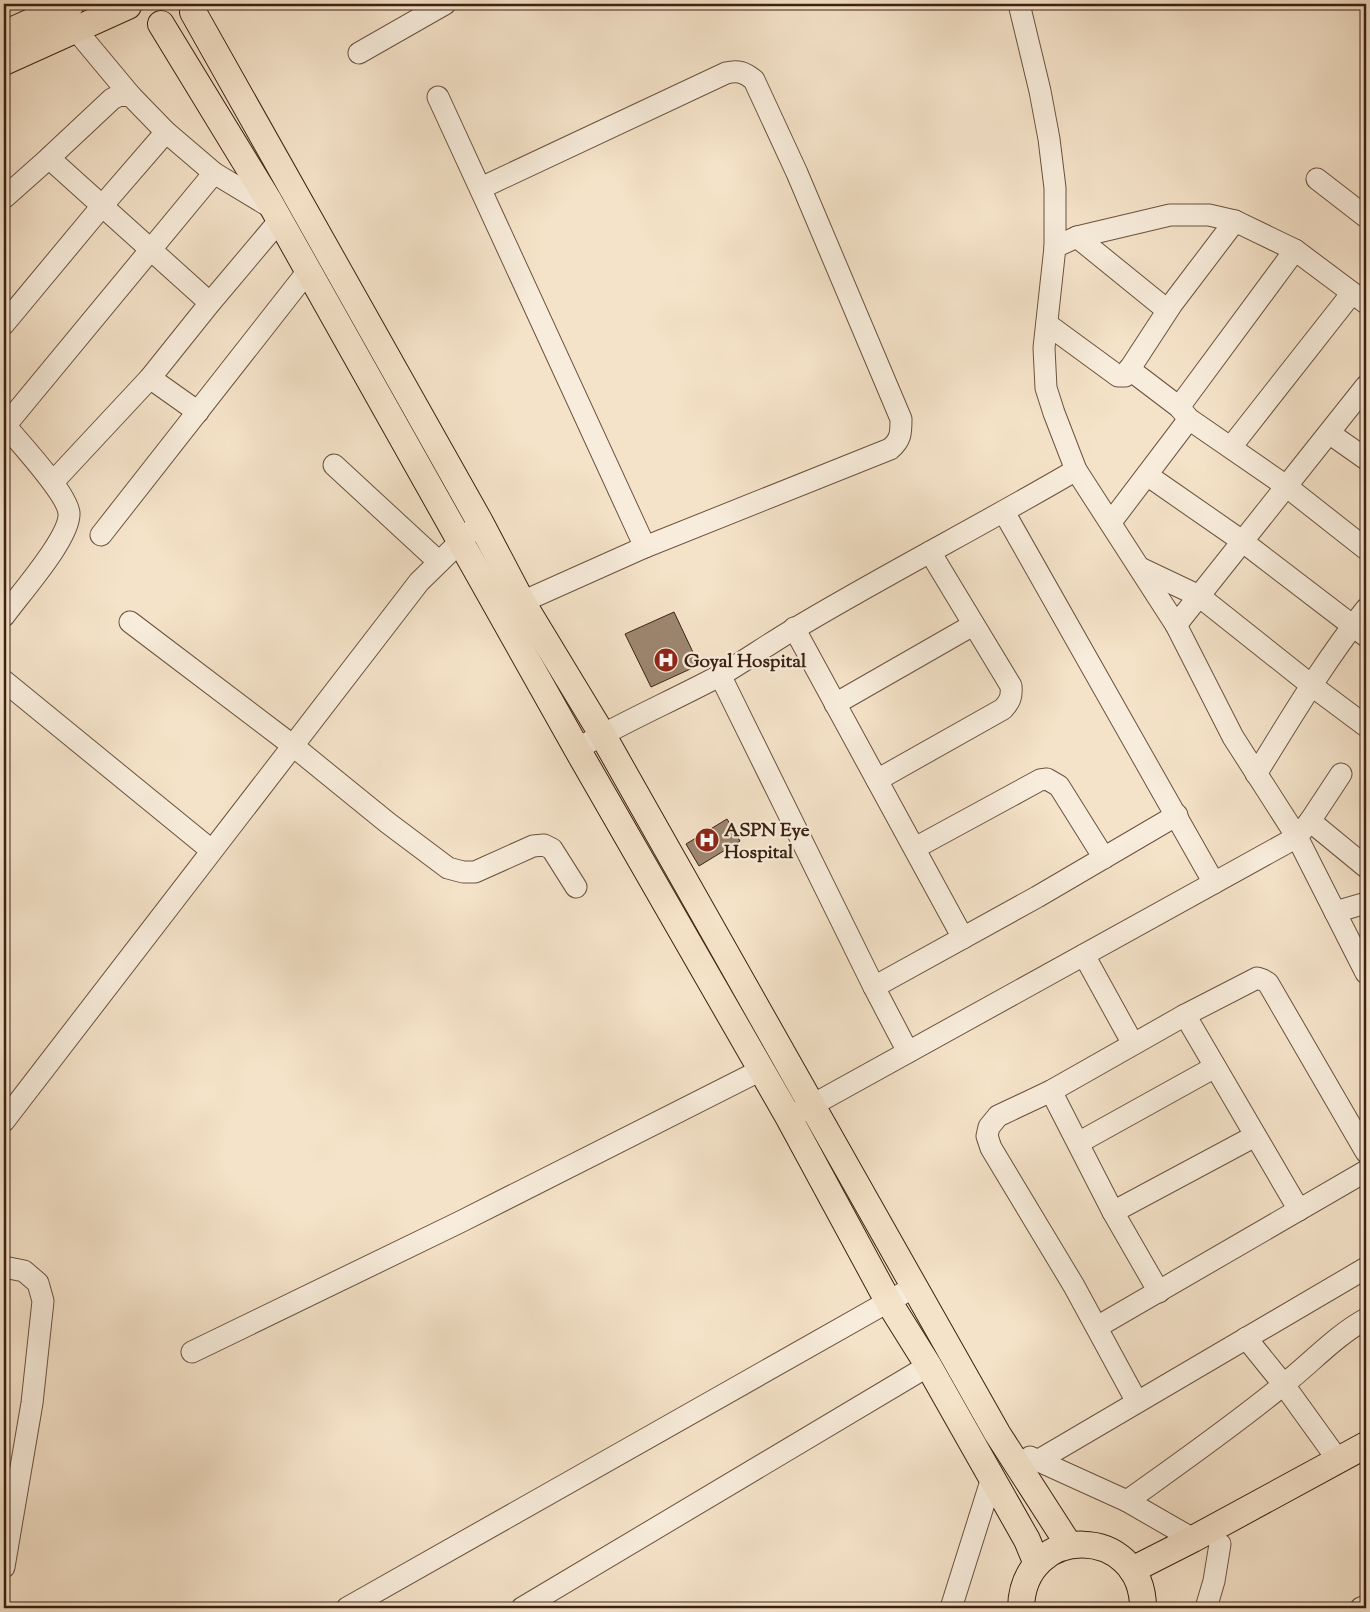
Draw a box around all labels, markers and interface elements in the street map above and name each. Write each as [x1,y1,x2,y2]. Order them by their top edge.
hospital icon: Goyal Hospital [653,647,679,673]
place label: Goyal Hospital [684,649,807,676]
place label: ASPN Eye Hospital [724,818,810,867]
hospital icon: ASPN Eye Hospital [694,827,720,853]

